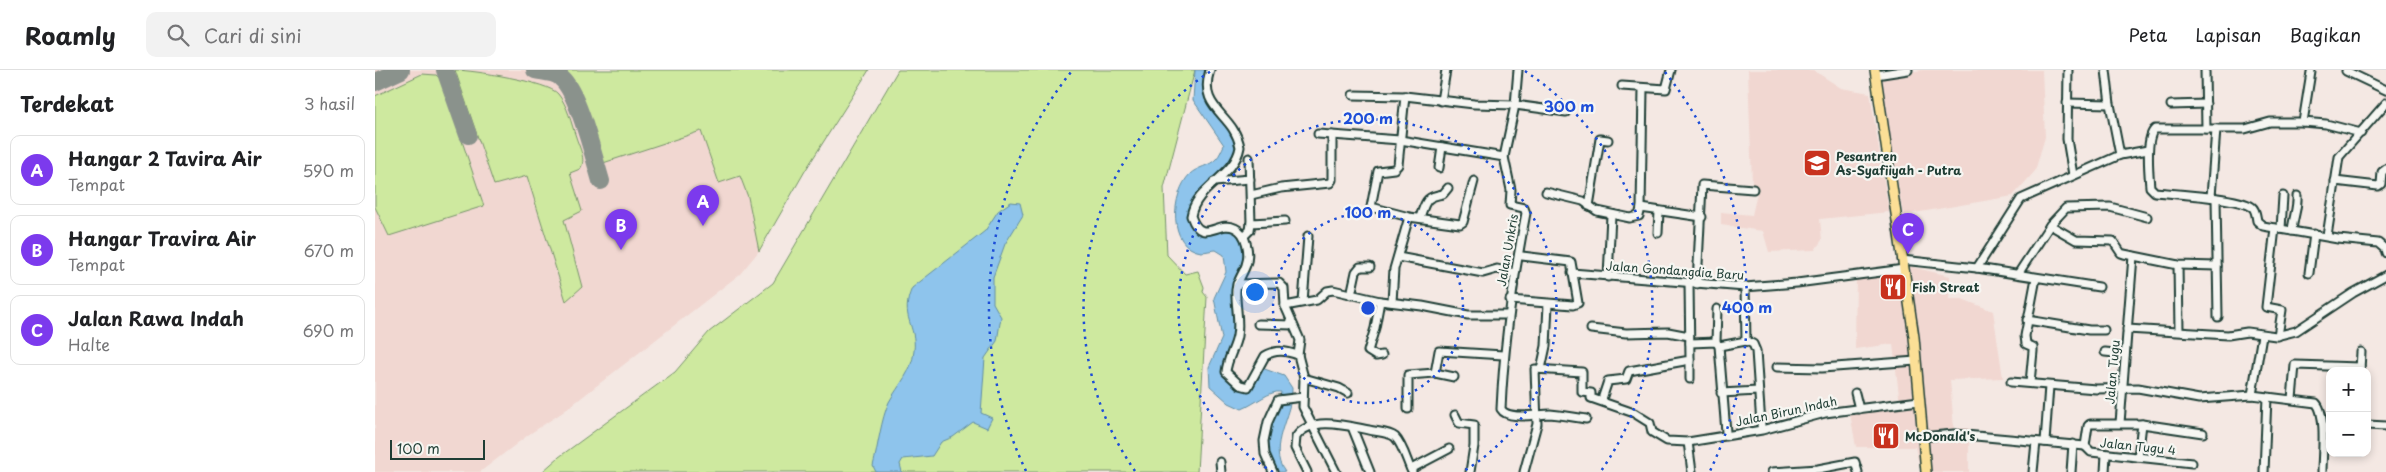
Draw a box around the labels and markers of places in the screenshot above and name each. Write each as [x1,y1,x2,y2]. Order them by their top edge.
place label: Pesantren As-Syafiiyah - Putra [1836,147,1962,179]
school or university icon: Pesantren As-Syafiiyah - Putra [1802,148,1832,178]
pin: A [687,185,719,226]
pin: B [605,209,637,250]
pin: C [1892,213,1924,254]
restaurant icon: Fish Streat [1878,272,1908,302]
place label: Fish Streat [1912,278,1980,296]
centre of rings [1359,299,1377,317]
restaurant icon: McDonald's [1871,421,1901,451]
place label: McDonald's [1905,427,1975,445]

